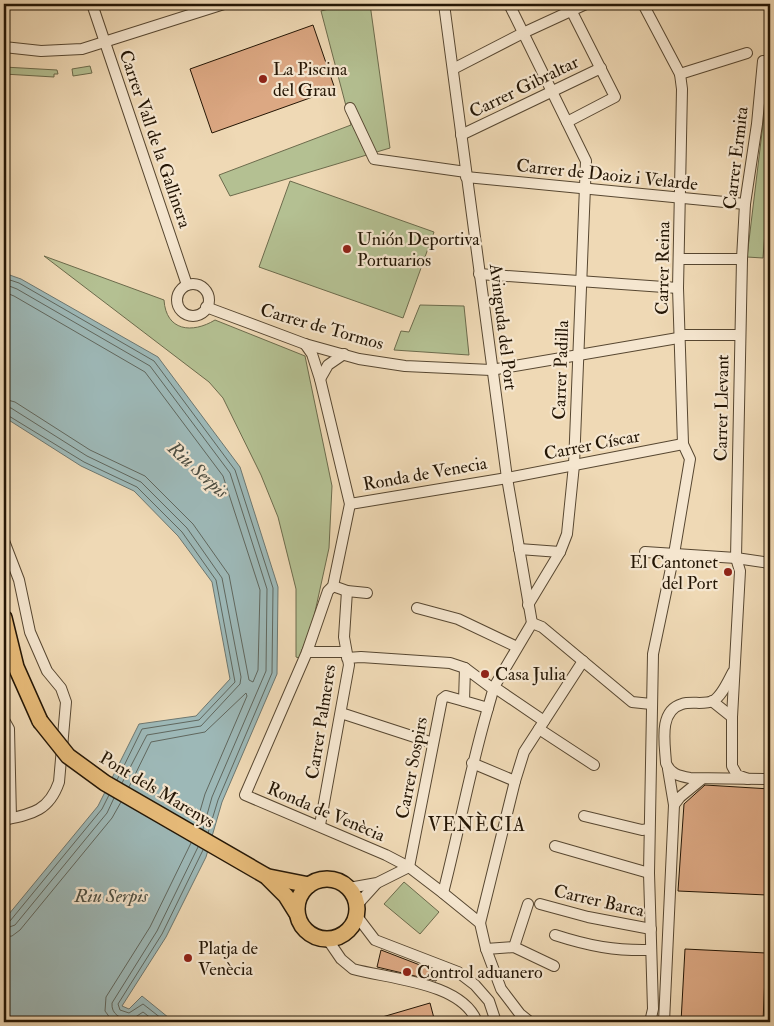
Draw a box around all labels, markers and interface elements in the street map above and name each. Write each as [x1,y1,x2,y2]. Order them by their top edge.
street label: Carrer Vall de la Gallinera [114,47,196,232]
street label: Carrer Gibraltar [465,50,583,123]
place label: La Piscina del Grau [273,58,348,102]
marker: La Piscina del Grau [257,73,269,85]
street label: Carrer Ermita [718,105,754,211]
street label: Carrer de Daoiz i Velarde [515,154,699,196]
street label: Carrer Reina [651,220,675,315]
place label: Unión Deportiva Portuarios [357,228,480,272]
marker: Unión Deportiva Portuarios [341,243,353,255]
street label: Avinguda del Port [484,261,522,392]
street label: Carrer de Tormos [258,298,386,356]
street label: Carrer Padilla [548,319,574,420]
street label: Carrer Llevant [710,354,734,462]
street label: Carrer Císcar [542,424,642,466]
water label: Riu Serpis [162,436,234,504]
street label: Ronda de Venecia [361,452,490,496]
place label: El Cantonet del Port [630,551,718,595]
marker: El Cantonet del Port [722,566,734,578]
street label: Carrer Palmeres [301,663,341,781]
place label: Casa Julia [495,663,567,686]
marker: Casa Julia [479,668,491,680]
street label: Carrer Sospirs [391,715,433,821]
street label: Pont dels Marenys [95,747,219,833]
street label: Ronda de Venècia [264,777,389,847]
district label: VENÈCIA [428,811,526,837]
street label: Carrer Barca [551,879,647,923]
water label: Riu Serpis [73,884,149,908]
place label: Platja de Venècia [198,937,259,981]
marker: Platja de Venècia [182,952,194,964]
place label: Control aduanero [417,961,543,984]
marker: Control aduanero [401,966,413,978]

